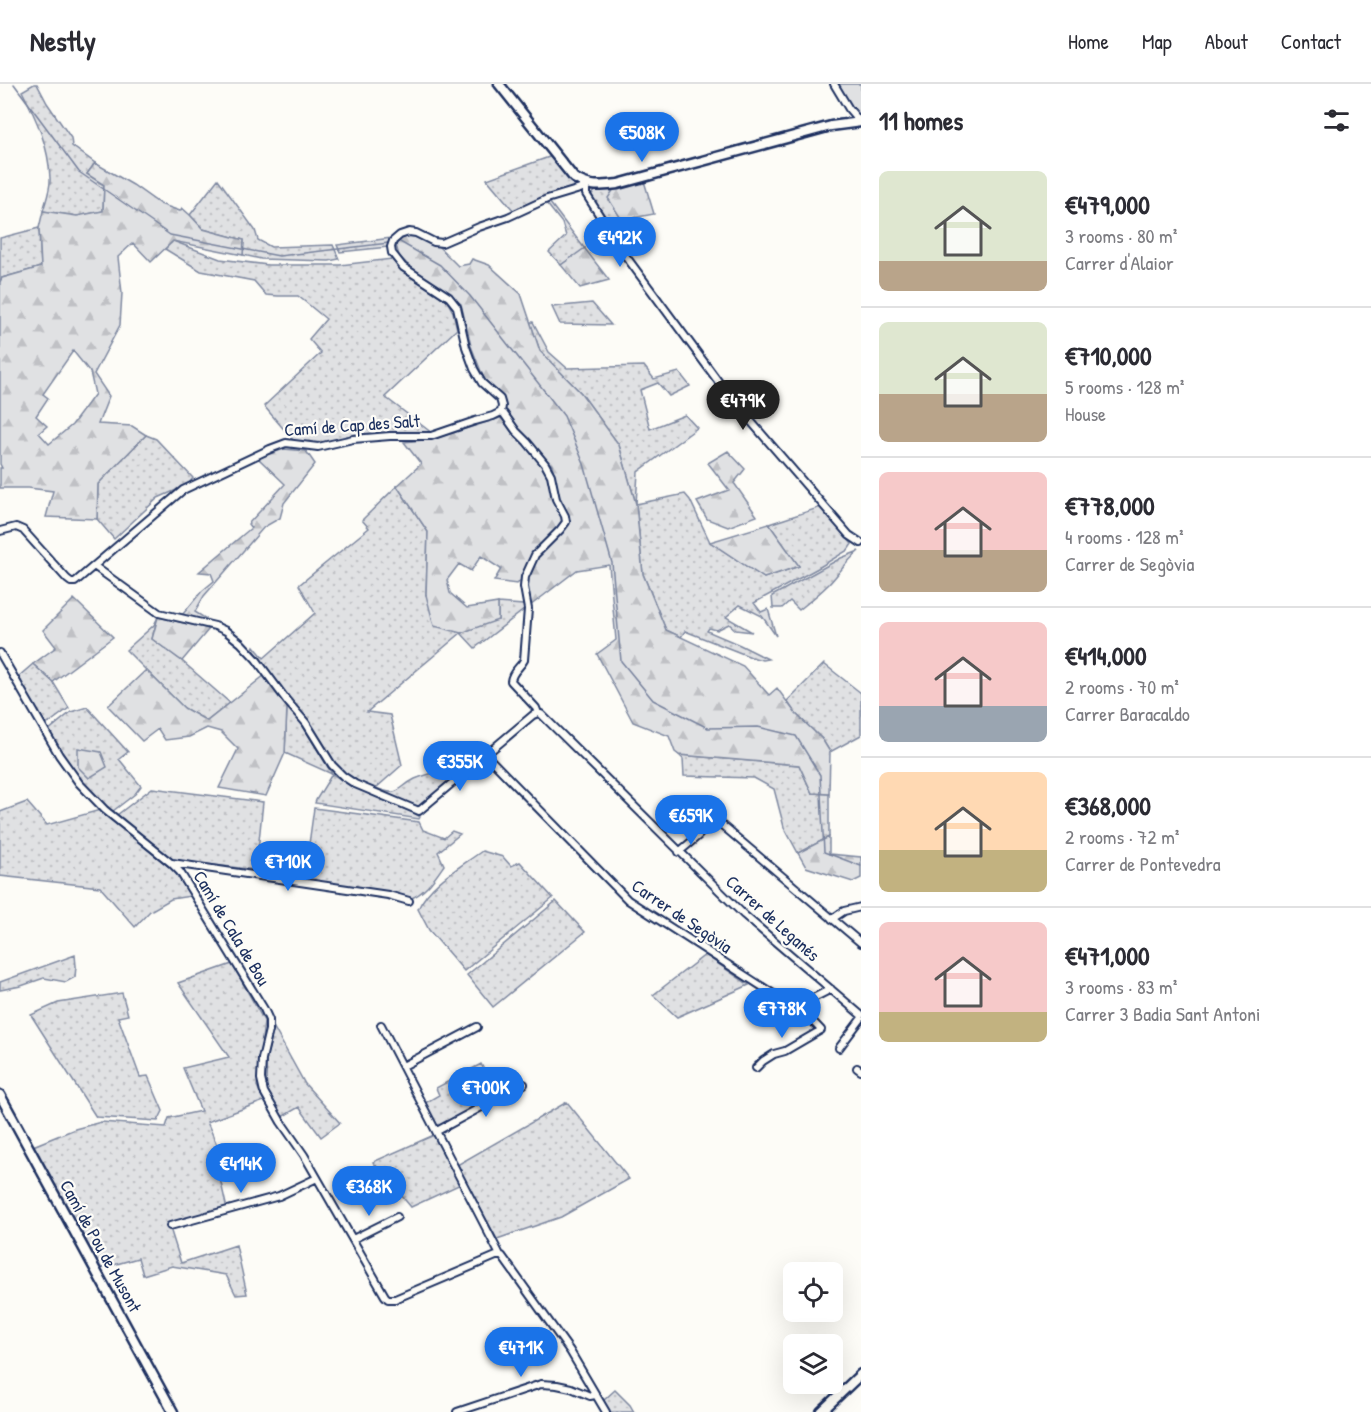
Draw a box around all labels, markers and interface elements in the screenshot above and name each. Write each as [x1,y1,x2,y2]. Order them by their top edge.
text: Nestly [30,22,96,60]
text: Home [1068,27,1109,56]
text: Map [1142,27,1172,56]
text: About [1205,27,1248,56]
text: Contact [1281,27,1341,56]
text: 11 homes [879,103,963,138]
icon: filters [1320,104,1353,137]
pin: €508K [600,112,684,163]
text: €508K [619,118,665,145]
text: €479,000 [1065,187,1150,222]
icon: home [927,195,999,267]
pin: €492K [578,217,662,268]
text: 3 rooms · 80 m² [1065,222,1177,249]
text: €492K [598,223,642,250]
text: Carrer d'Alaior [1065,249,1174,276]
text: €710,000 [1065,338,1152,373]
icon: home [927,346,999,418]
text: 5 rooms · 128 m² [1065,373,1184,400]
pin: €479K [701,380,785,431]
text: €479K [721,386,765,413]
text: House [1065,400,1106,427]
street label: Camí de Cap des Salt [283,408,421,442]
text: €778,000 [1065,488,1155,523]
icon: home [927,496,999,568]
text: 4 rooms · 128 m² [1065,523,1184,550]
text: Carrer de Segòvia [1065,550,1194,577]
text: €414,000 [1065,638,1147,673]
icon: home [927,646,999,718]
text: 2 rooms · 70 m² [1065,673,1179,700]
text: Carrer Baracaldo [1065,700,1190,727]
pin: €355K [418,741,502,792]
text: €355K [437,747,483,774]
text: €368,000 [1065,788,1151,823]
pin: €659K [649,795,733,846]
icon: home [927,796,999,868]
text: €659K [669,801,713,828]
text: 2 rooms · 72 m² [1065,823,1179,850]
pin: €710K [246,841,330,892]
text: €710K [265,847,311,874]
text: Carrer de Pontevedra [1065,850,1221,877]
street label: Camí de Cala de Bou [188,866,276,990]
street label: Carrer de Leganés [721,869,825,967]
street label: Carrer de Segòvia [627,873,737,959]
text: €471,000 [1065,938,1150,973]
icon: home [927,946,999,1018]
text: 3 rooms · 83 m² [1065,973,1177,1000]
pin: €778K [740,988,824,1039]
text: €778K [758,994,806,1021]
text: Carrer 3 Badia Sant Antoni [1065,1000,1261,1027]
pin: €700K [444,1067,528,1118]
text: €700K [462,1073,510,1100]
pin: €414K [199,1143,283,1194]
text: €414K [220,1149,262,1176]
pin: €368K [327,1166,411,1217]
text: €368K [346,1172,392,1199]
street label: Camí de Pou de Musont [54,1175,148,1317]
map controls [783,1262,843,1394]
button: locate [783,1262,843,1322]
pin: €471K [479,1327,563,1378]
text: €471K [499,1333,543,1360]
button: layers [783,1334,843,1394]

